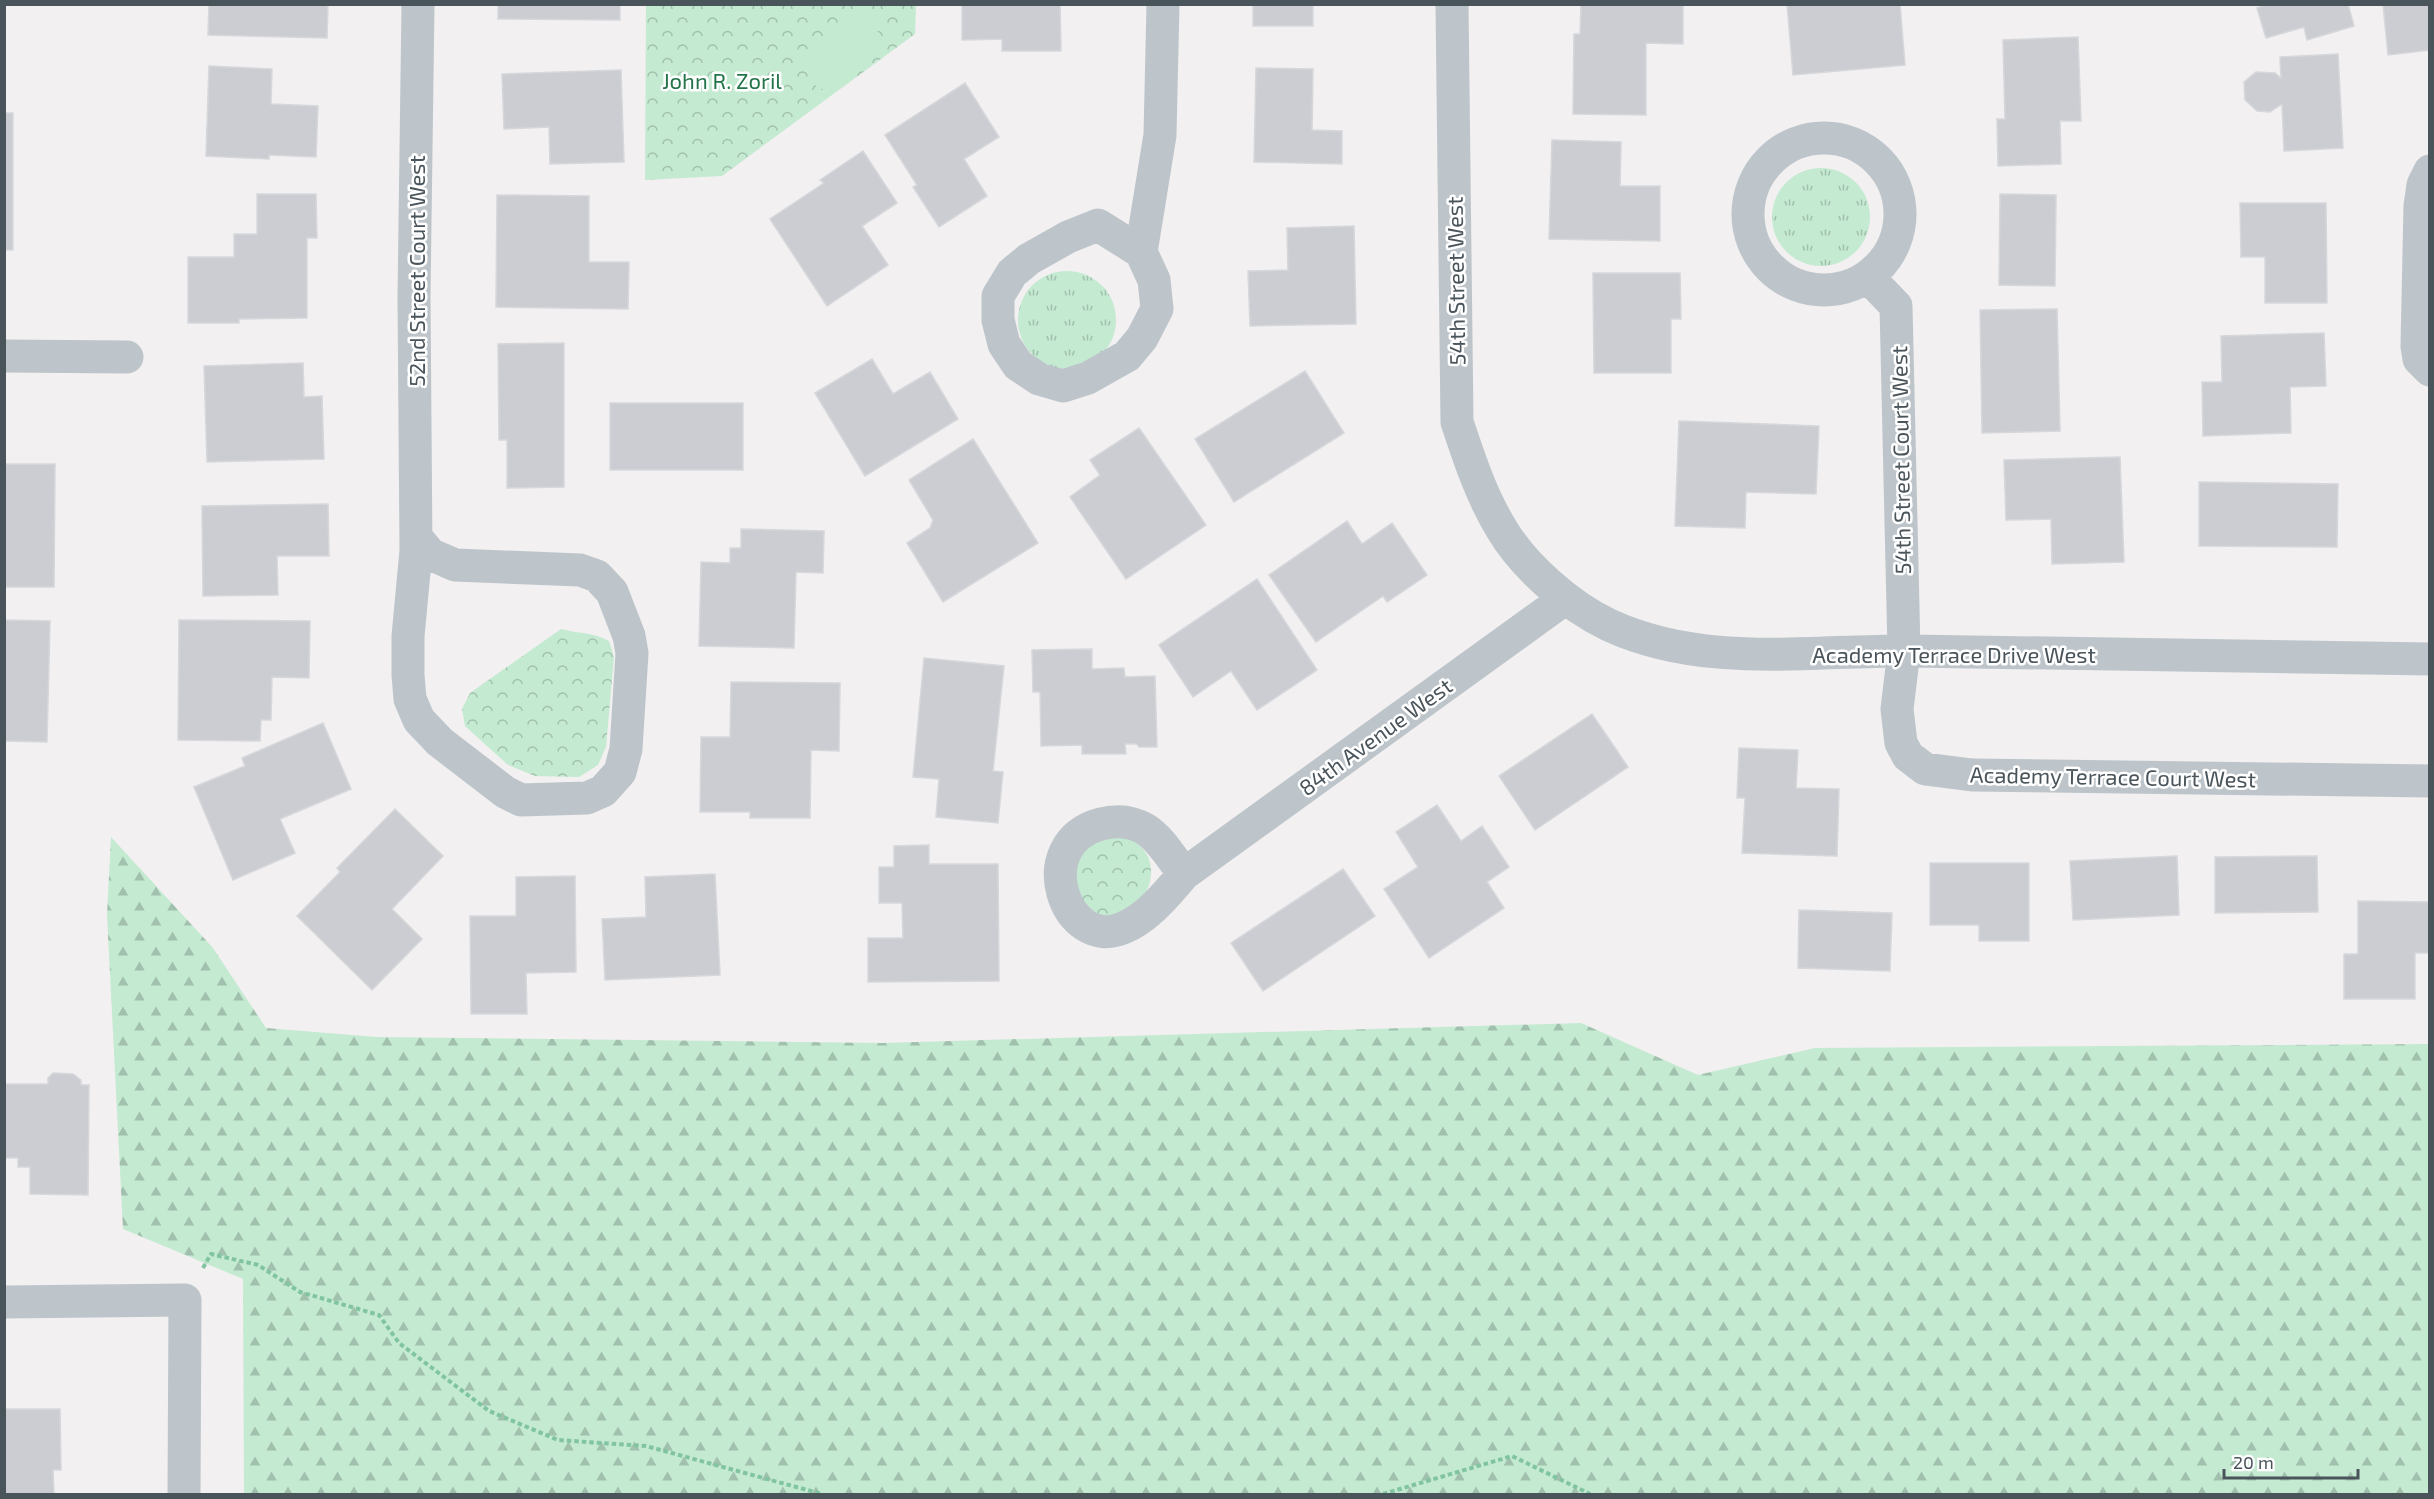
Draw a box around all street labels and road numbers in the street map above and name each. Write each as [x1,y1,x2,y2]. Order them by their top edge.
street label: 52nd Street Court West [403,155,429,387]
street label: 54th Street West [1441,196,1469,366]
street label: 54th Street Court West [1885,345,1915,575]
street label: Academy Terrace Drive West [1812,641,2096,667]
street label: 84th Avenue West [1293,672,1457,800]
street label: Academy Terrace Court West [1970,761,2256,791]

